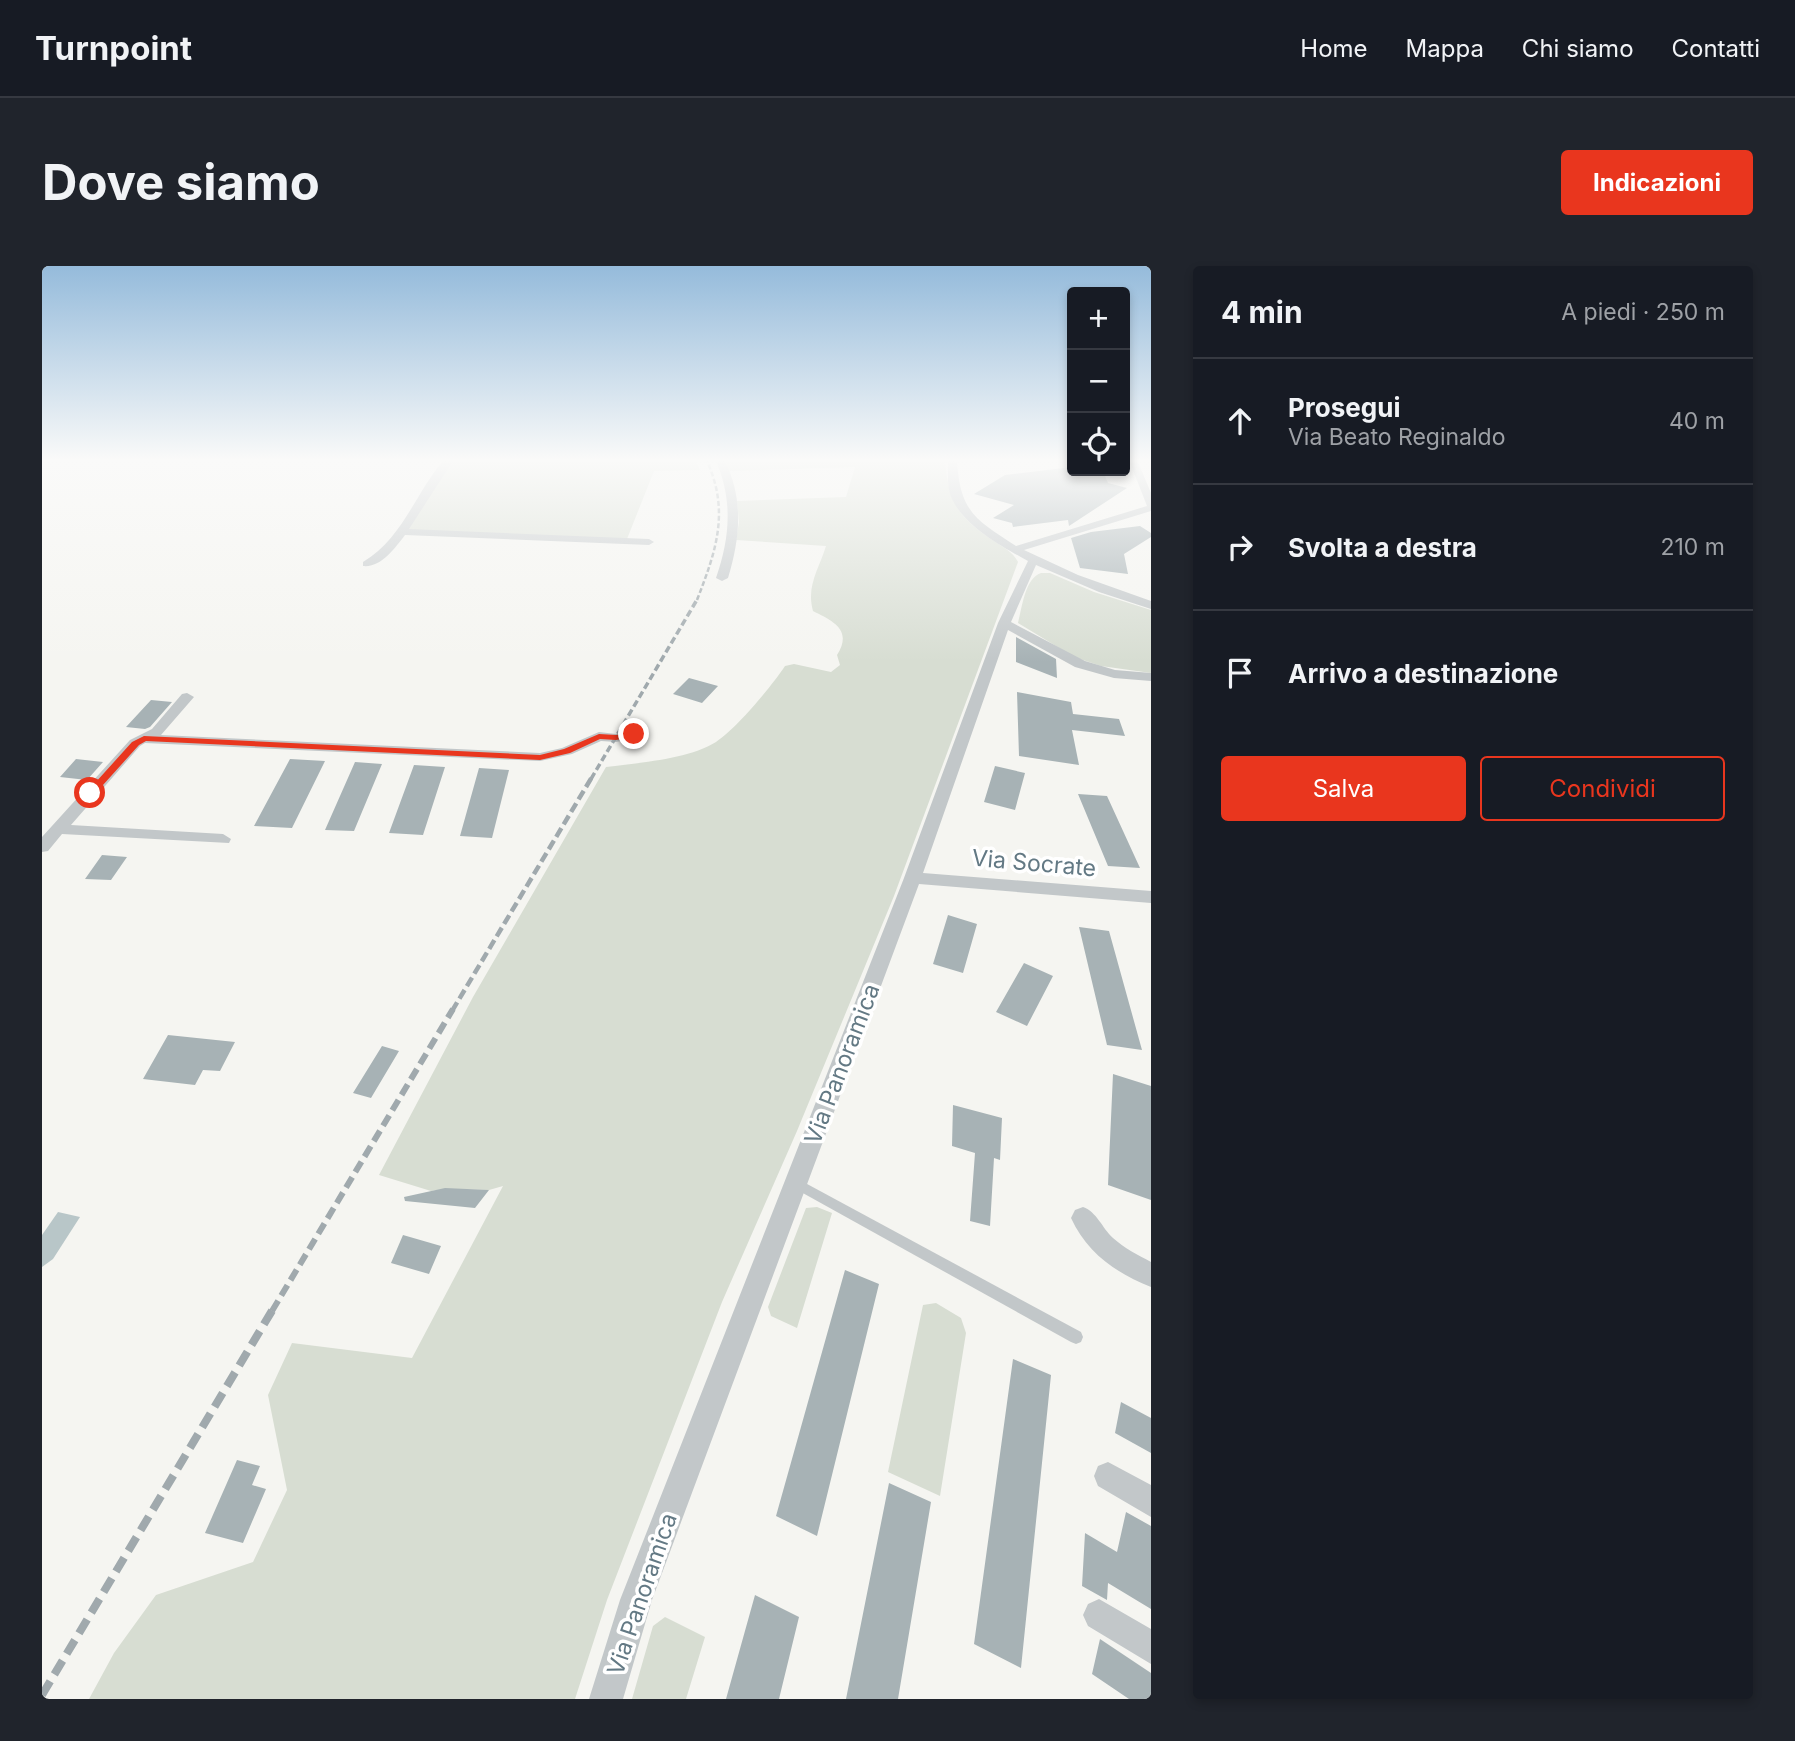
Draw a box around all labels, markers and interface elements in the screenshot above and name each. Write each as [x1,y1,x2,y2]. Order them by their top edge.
text: Turnpoint [35,28,192,68]
text: Home [1300,34,1368,63]
text: Mappa [1406,34,1484,63]
text: Chi siamo [1522,34,1634,63]
text: Contatti [1672,34,1760,63]
button: Indicazioni [1561,150,1753,215]
text: Dove siamo [42,153,320,212]
map controls [1067,287,1130,476]
button: + [1067,287,1130,350]
text: 4 min [1221,294,1303,330]
text: A piedi · 250 m [1561,298,1725,326]
button: − [1067,350,1130,413]
text: Prosegui [1288,392,1400,423]
icon: ahead [1221,402,1259,440]
text: 40 m [1669,407,1725,435]
button: locate [1067,413,1130,476]
text: Via Beato Reginaldo [1288,423,1505,451]
icon: right [1221,528,1259,566]
text: Svolta a destra [1288,532,1477,563]
text: 210 m [1660,533,1725,561]
icon: arrive [1221,654,1259,692]
text: Arrivo a destinazione [1288,658,1558,689]
route end [618,718,649,749]
button: Salva [1221,756,1466,821]
button: Condividi [1480,756,1725,821]
route start [74,777,105,808]
street label: Via Socrate [971,844,1097,882]
street label: Via Panoramica [799,980,885,1148]
street label: Via Panoramica [601,1509,683,1679]

